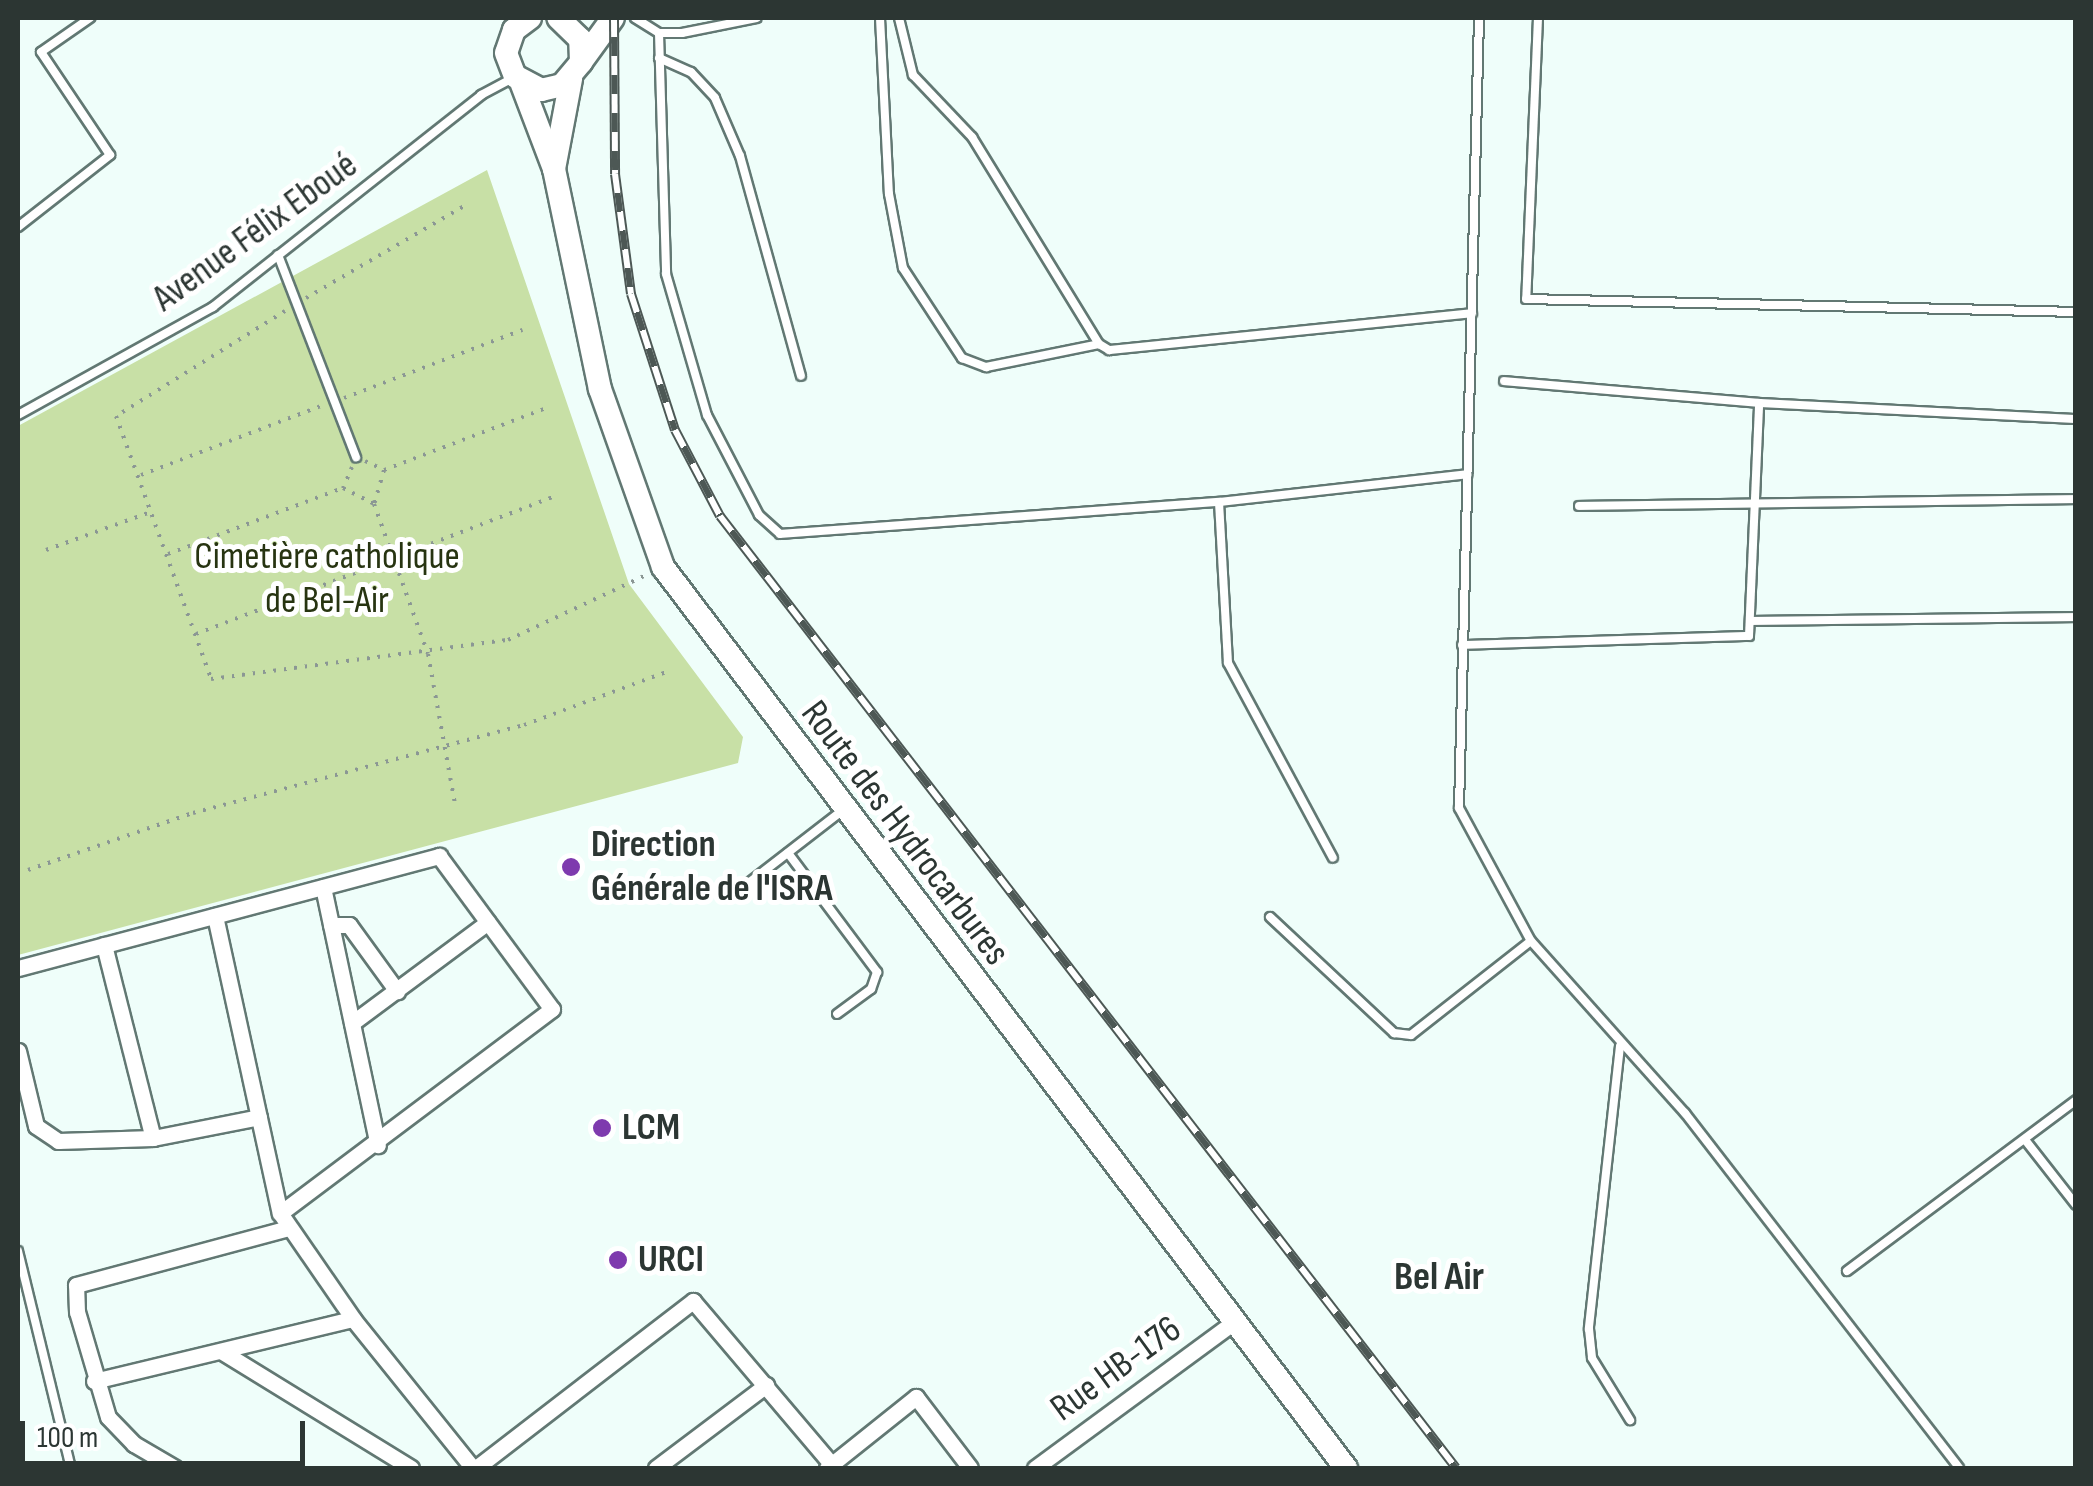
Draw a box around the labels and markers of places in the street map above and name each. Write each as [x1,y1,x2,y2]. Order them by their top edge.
place label: Direction Générale de l'ISRA [591,822,833,912]
marker: Direction Générale de l'ISRA [560,856,582,878]
place label: LCM [622,1105,680,1151]
marker: LCM [591,1117,613,1139]
place label: URCI [638,1237,704,1283]
marker: URCI [607,1249,629,1271]

